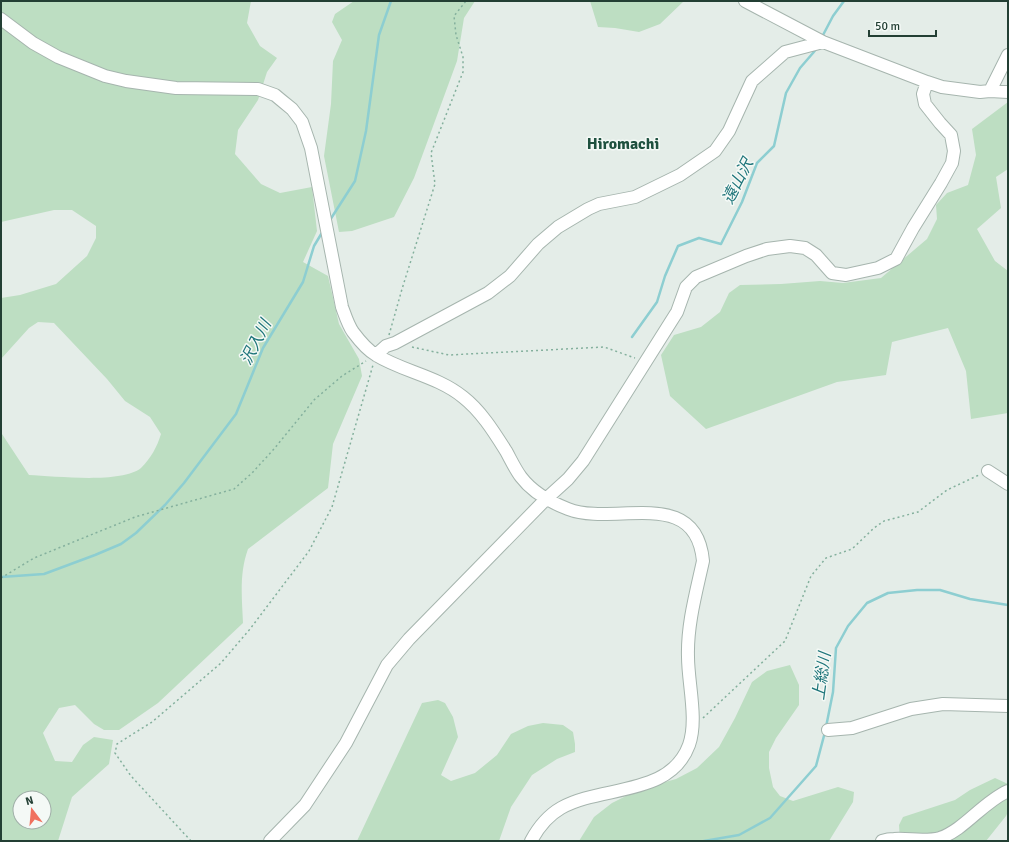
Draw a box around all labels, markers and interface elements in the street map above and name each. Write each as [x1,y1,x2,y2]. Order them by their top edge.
scale bar [869,12,936,38]
text: 50 m [875,19,900,34]
district label: Hiromachi [587,134,659,154]
water label: 遠山沢 [718,154,759,207]
water label: 沢入川 [236,315,277,368]
water label: 上総川 [809,649,836,701]
north arrow [12,790,52,830]
text: N [24,794,35,808]

